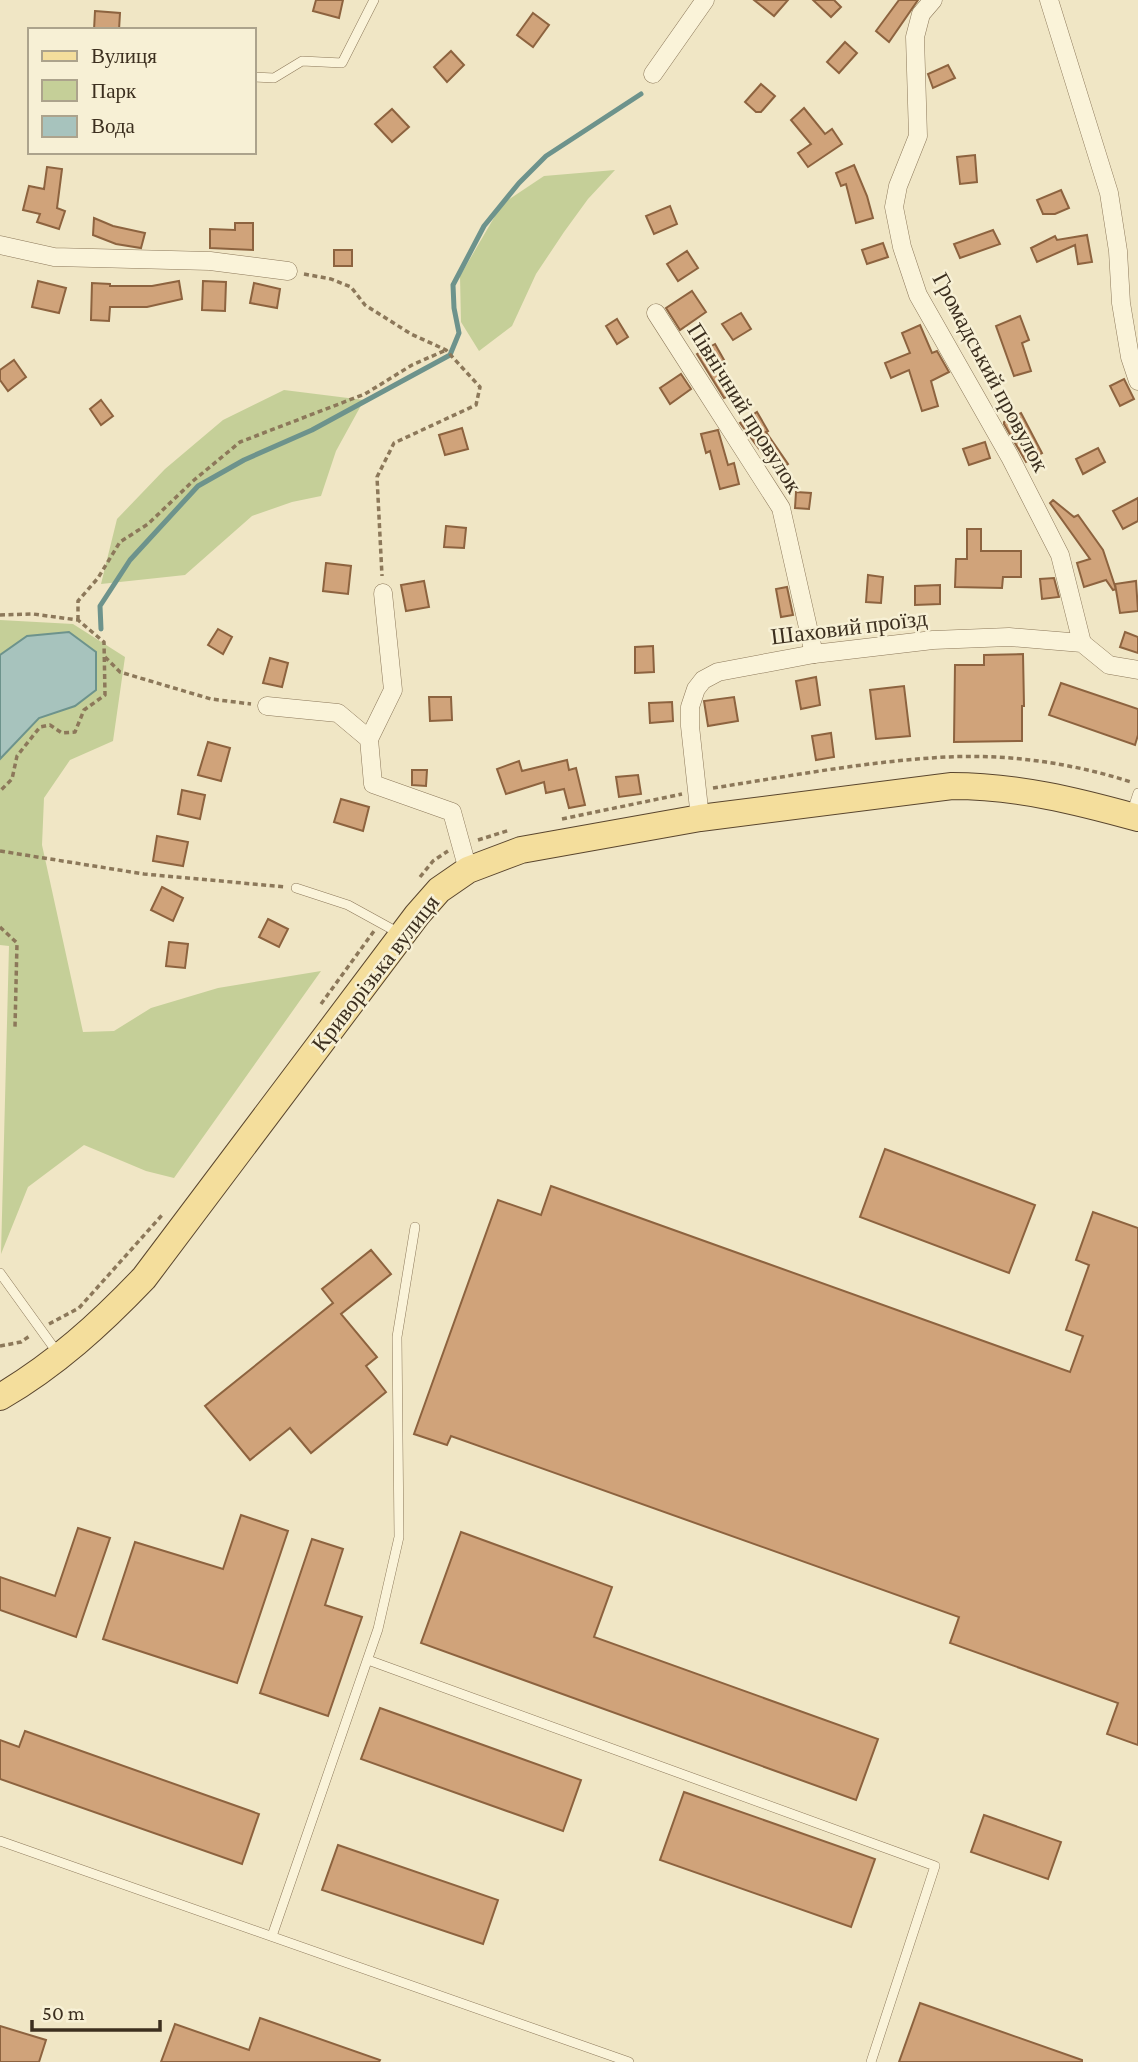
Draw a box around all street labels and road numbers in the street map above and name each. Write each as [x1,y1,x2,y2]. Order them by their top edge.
street label: Громадський провулок [928,268,1055,477]
street label: Північний провулок [682,318,808,498]
street label: Шаховий проїзд [769,604,929,649]
street label: Криворізька вулиця [306,889,444,1056]

